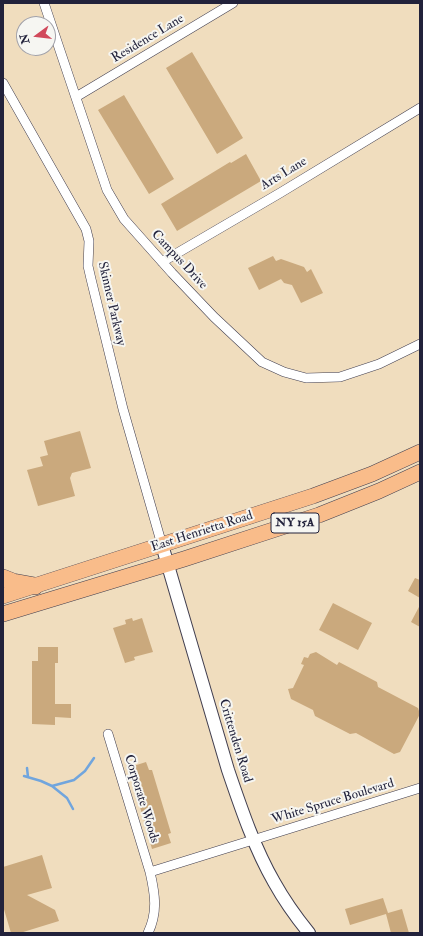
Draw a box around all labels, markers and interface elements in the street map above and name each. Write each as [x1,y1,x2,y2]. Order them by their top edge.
street label: Residence Lane [109,11,187,67]
north arrow [16,16,56,56]
text: N [17,33,32,45]
street label: Arts Lane [258,154,310,194]
street label: Campus Drive [148,227,210,293]
street label: Skinner Parkway [94,260,128,348]
street label: East Henrietta Road [149,508,255,556]
road number: NY 15A [271,513,319,533]
street label: Crittenden Road [215,697,255,785]
street label: Corporate Woods [120,753,162,845]
street label: White Spruce Boulevard [270,776,396,828]

